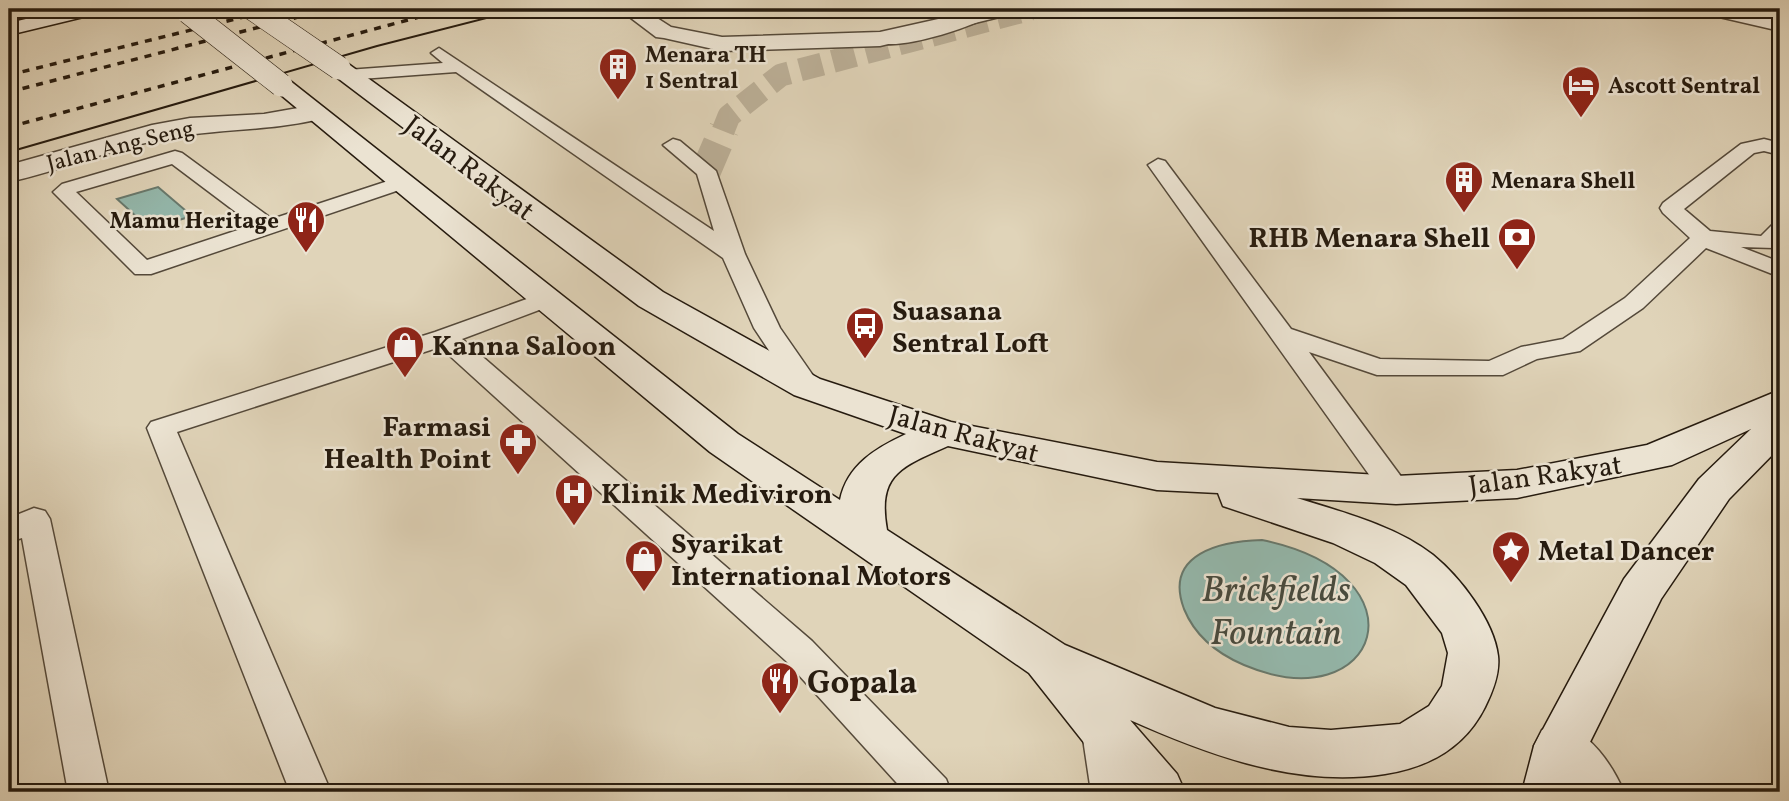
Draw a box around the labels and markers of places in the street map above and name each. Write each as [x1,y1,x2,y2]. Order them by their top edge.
place label: Menara TH 1 Sentral [645,40,766,98]
building icon: Menara TH 1 Sentral [597,46,639,101]
hotel icon: Ascott Sentral [1560,64,1602,119]
place label: Ascott Sentral [1608,71,1760,103]
building icon: Menara Shell [1443,159,1485,214]
place label: Menara Shell [1491,166,1635,198]
restaurant icon: Mamu Heritage [285,199,327,254]
place label: Mamu Heritage [109,206,279,238]
bank icon: RHB Menara Shell [1496,216,1538,271]
place label: RHB Menara Shell [1249,220,1490,259]
place label: Suasana Sentral Loft [892,293,1049,364]
bus stop icon: Suasana Sentral Loft [844,305,886,360]
shop icon: Kanna Saloon [384,324,426,379]
place label: Kanna Saloon [432,328,616,367]
place label: Farmasi Health Point [324,409,491,480]
pharmacy icon: Farmasi Health Point [497,421,539,476]
hospital icon: Klinik Mediviron [553,472,595,527]
place label: Klinik Mediviron [601,476,833,515]
place label: Syarikat International Motors [671,526,951,597]
place icon: Metal Dancer [1490,529,1532,584]
place label: Metal Dancer [1538,533,1714,572]
shop icon: Syarikat International Motors [623,538,665,593]
restaurant icon: Gopala [759,660,801,715]
place label: Gopala [807,662,917,708]

